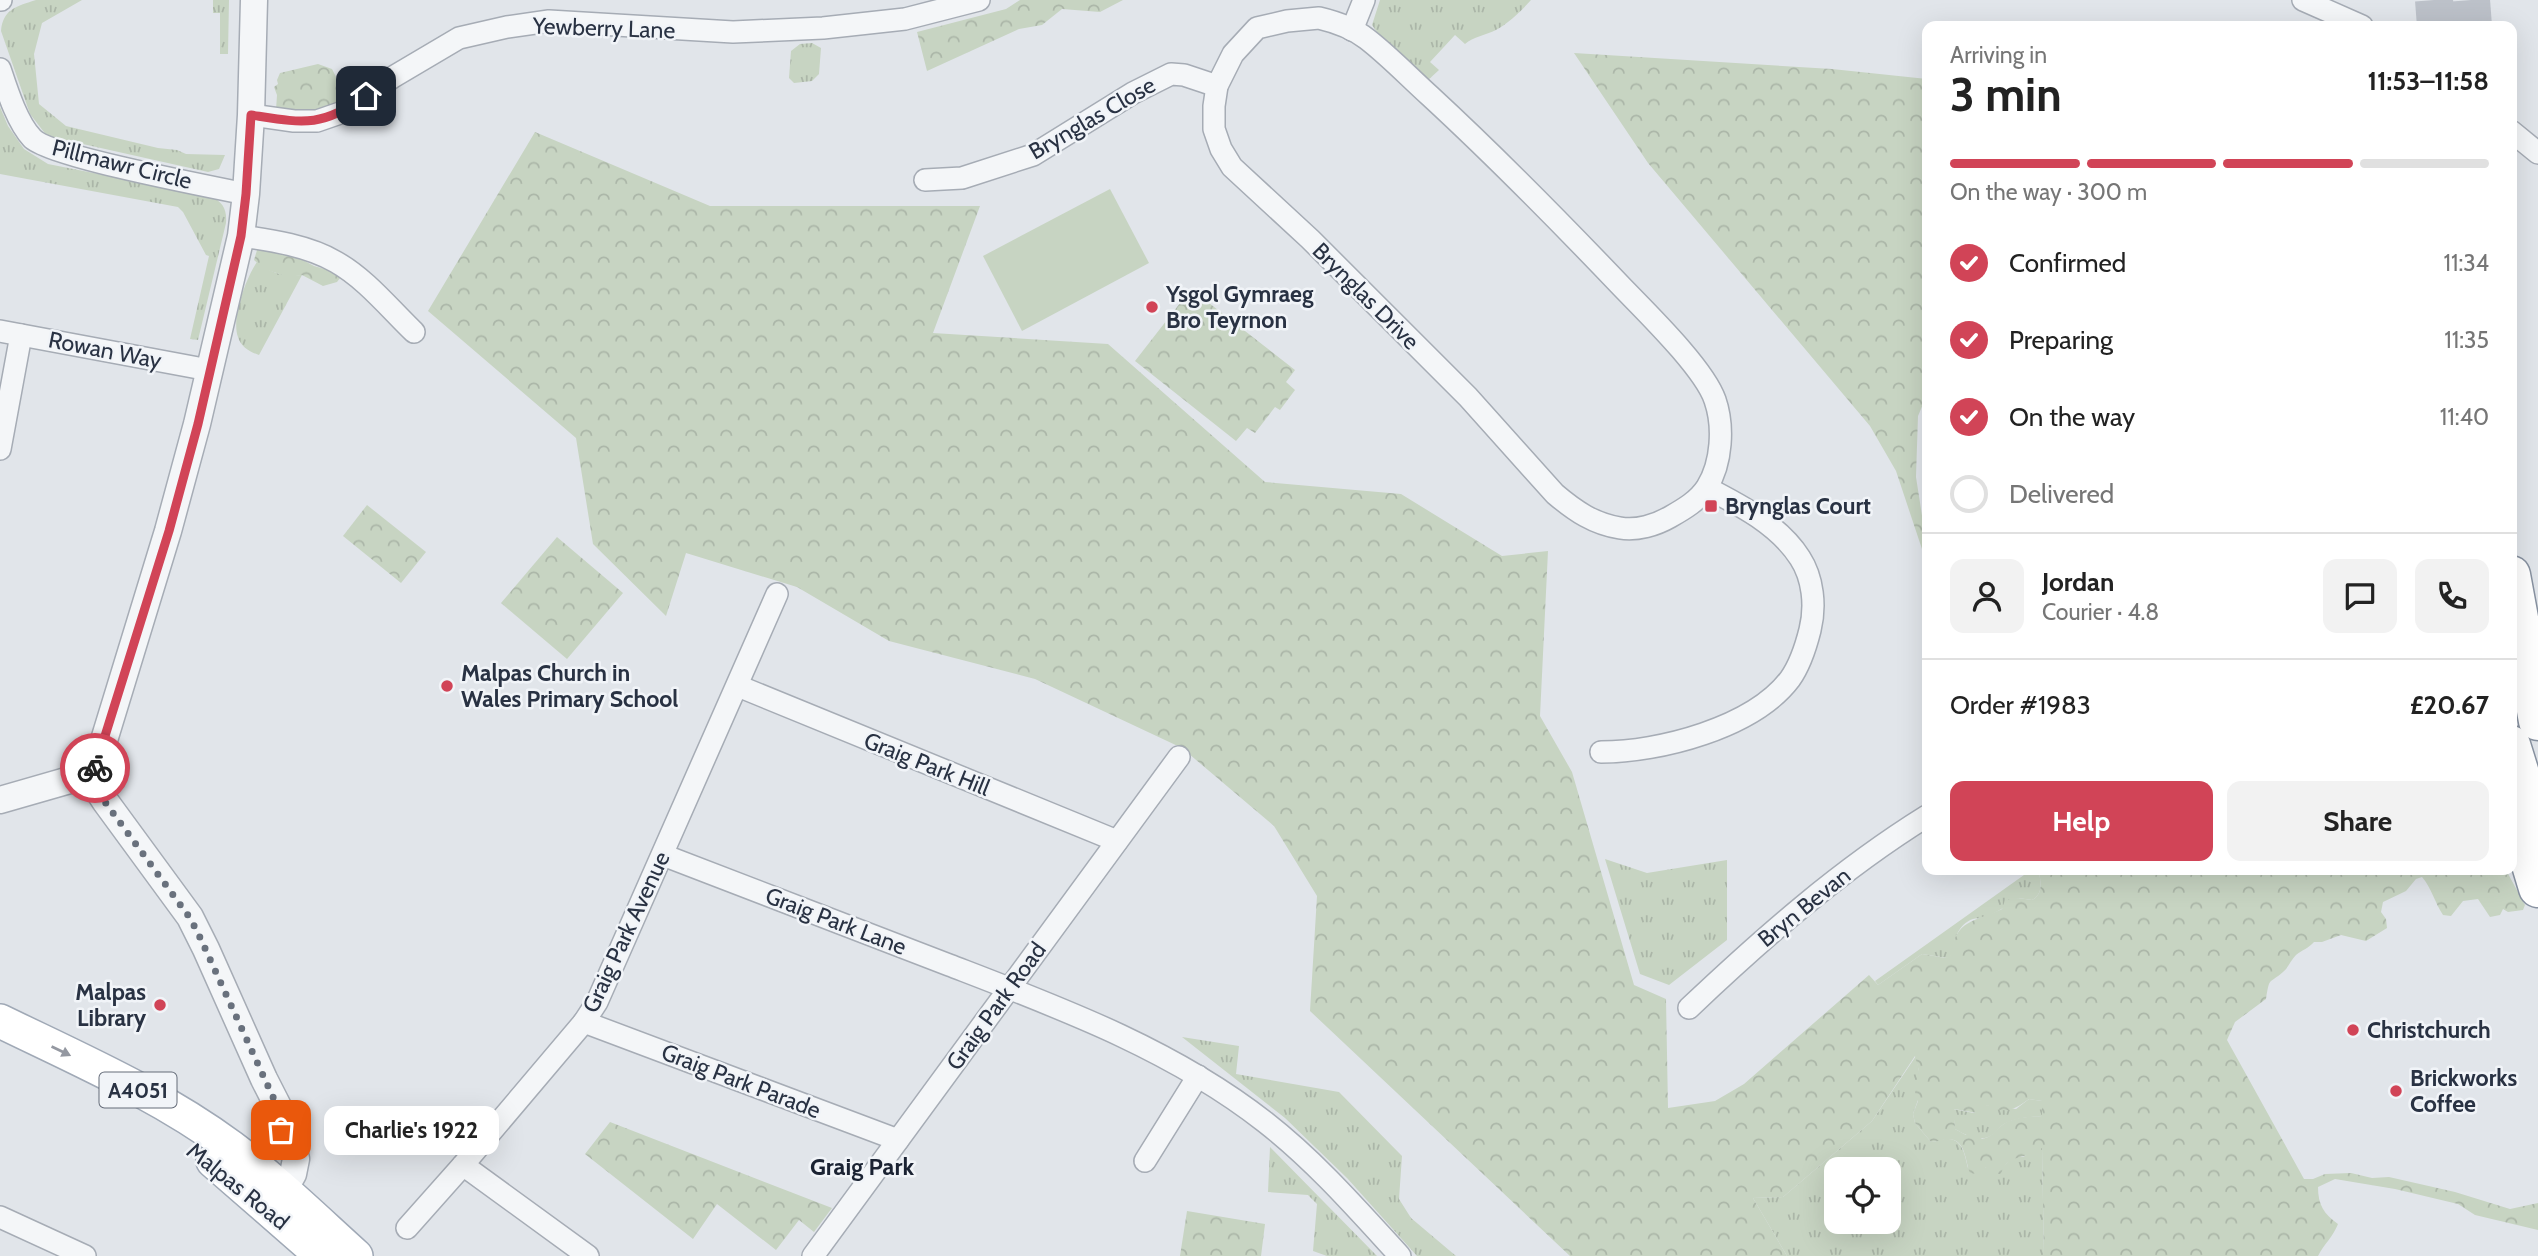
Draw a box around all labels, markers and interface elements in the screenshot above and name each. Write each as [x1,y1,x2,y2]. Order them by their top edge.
street label: Yewberry Lane [531,11,676,44]
text: Arriving in [1950,41,2047,69]
text: 11:53–11:58 [2367,65,2489,97]
pin [336,66,396,126]
text: 3 min [1950,67,2062,123]
street label: Brynglas Close [1024,70,1160,165]
icon: home [347,77,385,115]
street label: Pillmawr Circle [49,133,195,195]
text: On the way · 300 m [1950,178,2147,206]
street label: Brynglas Drive [1307,237,1425,355]
icon: check [1950,244,1988,282]
text: Confirmed [2009,247,2126,279]
text: 11:34 [2443,249,2489,277]
place label: Ysgol Gymraeg Bro Teyrnon [1165,280,1314,334]
marker: Ysgol Gymraeg Bro Teyrnon [1144,299,1160,315]
icon: check [1950,321,1988,359]
text: Preparing [2009,324,2113,356]
street label: Rowan Way [46,325,164,375]
text: 11:35 [2444,326,2489,354]
icon: check [1950,398,1988,436]
text: On the way [2009,401,2135,433]
text: 11:40 [2440,403,2489,431]
text: Delivered [2009,478,2114,510]
place label: Brynglas Court [1725,492,1871,520]
marker: Brynglas Court [1703,498,1719,514]
button: person [1950,559,2024,633]
button: chat [2323,559,2397,633]
button: phone [2415,559,2489,633]
text: Jordan [2042,566,2114,598]
text: Courier · 4.8 [2042,598,2159,626]
place label: Malpas Church in Wales Primary School [461,659,678,713]
marker: Malpas Church in Wales Primary School [439,678,455,694]
text: Order #1983 [1950,689,2091,721]
text: £20.67 [2410,689,2489,721]
street label: Graig Park Hill [860,726,995,802]
courier [60,733,130,803]
icon: bike [76,749,114,787]
button: Help [1950,781,2213,861]
button: Share [2227,781,2489,861]
street label: Graig Park Avenue [576,847,676,1017]
street label: Bryn Bevan [1752,861,1856,953]
street label: Graig Park Lane [762,881,911,961]
street label: Graig Park Road [940,936,1052,1076]
place label: Malpas Library [75,978,147,1032]
marker: Malpas Library [152,997,168,1013]
place label: Christchurch [2367,1016,2491,1044]
marker: Christchurch [2345,1022,2361,1038]
street label: Graig Park Parade [657,1038,825,1124]
one-way arrow [51,1046,71,1057]
place label: Brickworks Coffee [2410,1064,2517,1118]
road number: A4051 [100,1072,176,1108]
marker: Brickworks Coffee [2388,1083,2404,1099]
pin [251,1100,311,1160]
callout: Charlie's 1922 [323,1106,498,1154]
icon: bag [262,1111,300,1149]
text: Charlie's 1922 [345,1116,478,1144]
street label: Malpas Road [181,1136,295,1236]
district label: Graig Park [810,1152,914,1181]
map controls [1824,1157,1901,1234]
button: locate [1824,1157,1901,1234]

